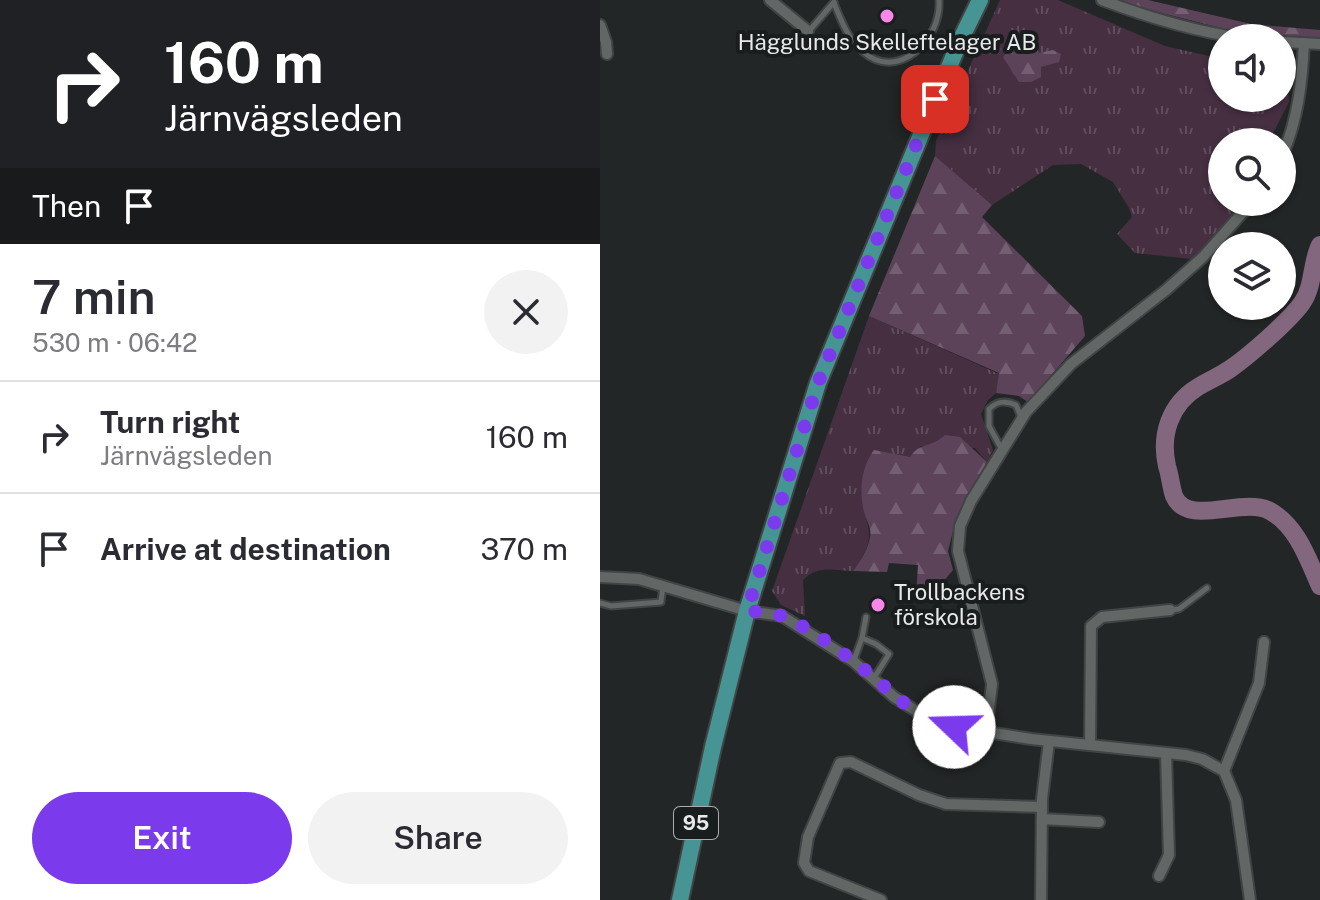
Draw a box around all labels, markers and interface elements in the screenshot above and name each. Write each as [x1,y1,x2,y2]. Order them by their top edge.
marker: Hägglunds Skelleftelager AB [878,7,896,25]
map controls [1208,24,1296,320]
button: sound [1208,24,1296,112]
place label: Hägglunds Skelleftelager AB [738,29,1036,55]
text: 160 m [164,30,324,96]
icon: right [32,32,136,136]
pin [901,65,969,133]
icon: arrive [913,77,957,121]
text: Järnvägsleden [164,97,403,139]
button: search [1208,128,1296,216]
icon: arrive [117,184,161,228]
text: Then [32,188,101,224]
button: layers [1208,232,1296,320]
text: 7 min [32,268,156,325]
button: close [484,270,568,354]
text: 530 m · 06:42 [32,327,197,358]
text: Turn right [100,404,240,440]
icon: right [32,415,76,459]
text: 160 m [486,419,568,455]
text: Järnvägsleden [100,440,272,471]
icon: arrive [32,527,76,571]
text: Arrive at destination [100,531,391,567]
text: 370 m [481,531,568,567]
place label: Trollbackens förskola [894,579,1025,630]
marker: Trollbackens förskola [869,596,887,614]
position arrow [912,685,996,769]
button: Exit [32,792,292,884]
button: Share [308,792,568,884]
road number: 95 [674,807,718,839]

